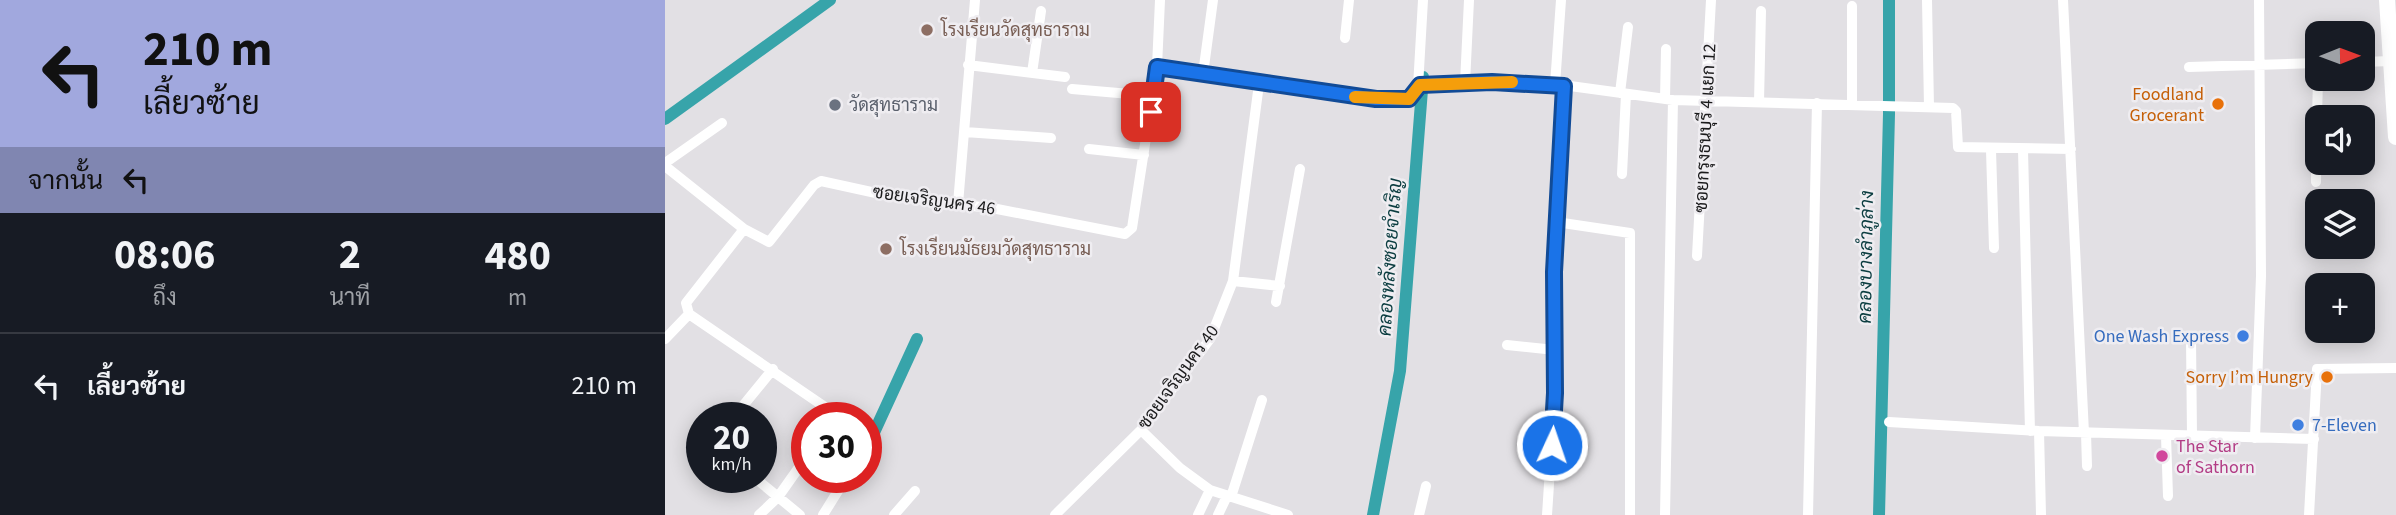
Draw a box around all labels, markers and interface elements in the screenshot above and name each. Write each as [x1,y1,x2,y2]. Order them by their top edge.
text: 210 m [143,15,272,85]
place label: โรงเรียนวัดสุทธาราม [940,17,1090,43]
north arrow [2305,21,2375,91]
map controls [2305,21,2375,343]
marker: โรงเรียนวัดสุทธาราม [919,22,935,38]
icon: left [28,28,119,119]
street label: ซอยกรุงธนบุรี 4 แยก 12 [1688,43,1722,213]
text: เลี้ยวซ้าย [143,81,260,127]
pin [1121,82,1181,142]
place label: Foodland Grocerant [2129,82,2204,128]
place label: วัดสุทธาราม [849,93,938,118]
icon: arrive [1132,93,1170,131]
marker: Foodland Grocerant [2210,96,2226,112]
marker: วัดสุทธาราม [827,97,843,113]
button: sound [2305,105,2375,175]
icon: left [117,161,155,199]
text: จากนั้น [28,162,103,199]
water label: คลองหลังซอยจำเริญ [1372,177,1410,337]
street label: ซอยเจริญนคร 46 [871,180,997,221]
button: layers [2305,189,2375,259]
water label: คลองบางลำภูล่าง [1852,190,1881,324]
text: 08:06 [114,225,215,285]
text: 2 [339,225,361,285]
text: 480 [484,226,551,286]
place label: โรงเรียนมัธยมวัดสุทธาราม [899,236,1091,262]
marker: โรงเรียนมัธยมวัดสุทธาราม [878,241,894,257]
button: + [2305,273,2375,343]
text: ถึง [153,281,177,314]
text: นาที [329,281,370,314]
text: m [508,281,527,314]
street label: ซอยเจริญนคร 40 [1132,320,1225,435]
place label: One Wash Express [2094,324,2229,349]
marker: One Wash Express [2235,328,2251,344]
place label: Sorry I’m Hungry [2186,365,2314,390]
icon: left [28,367,66,405]
text: 210 m [571,367,637,404]
text: เลี้ยวซ้าย [87,368,186,405]
marker: Sorry I’m Hungry [2319,369,2335,385]
speed limit sign: 30 [791,402,882,493]
position arrow [1515,408,1589,482]
text: 20 [713,413,750,463]
place label: 7-Eleven [2312,413,2377,438]
marker: 7-Eleven [2290,417,2306,433]
place label: The Star of Sathorn [2176,434,2255,480]
marker: The Star of Sathorn [2154,448,2170,464]
text: km/h [712,452,751,477]

